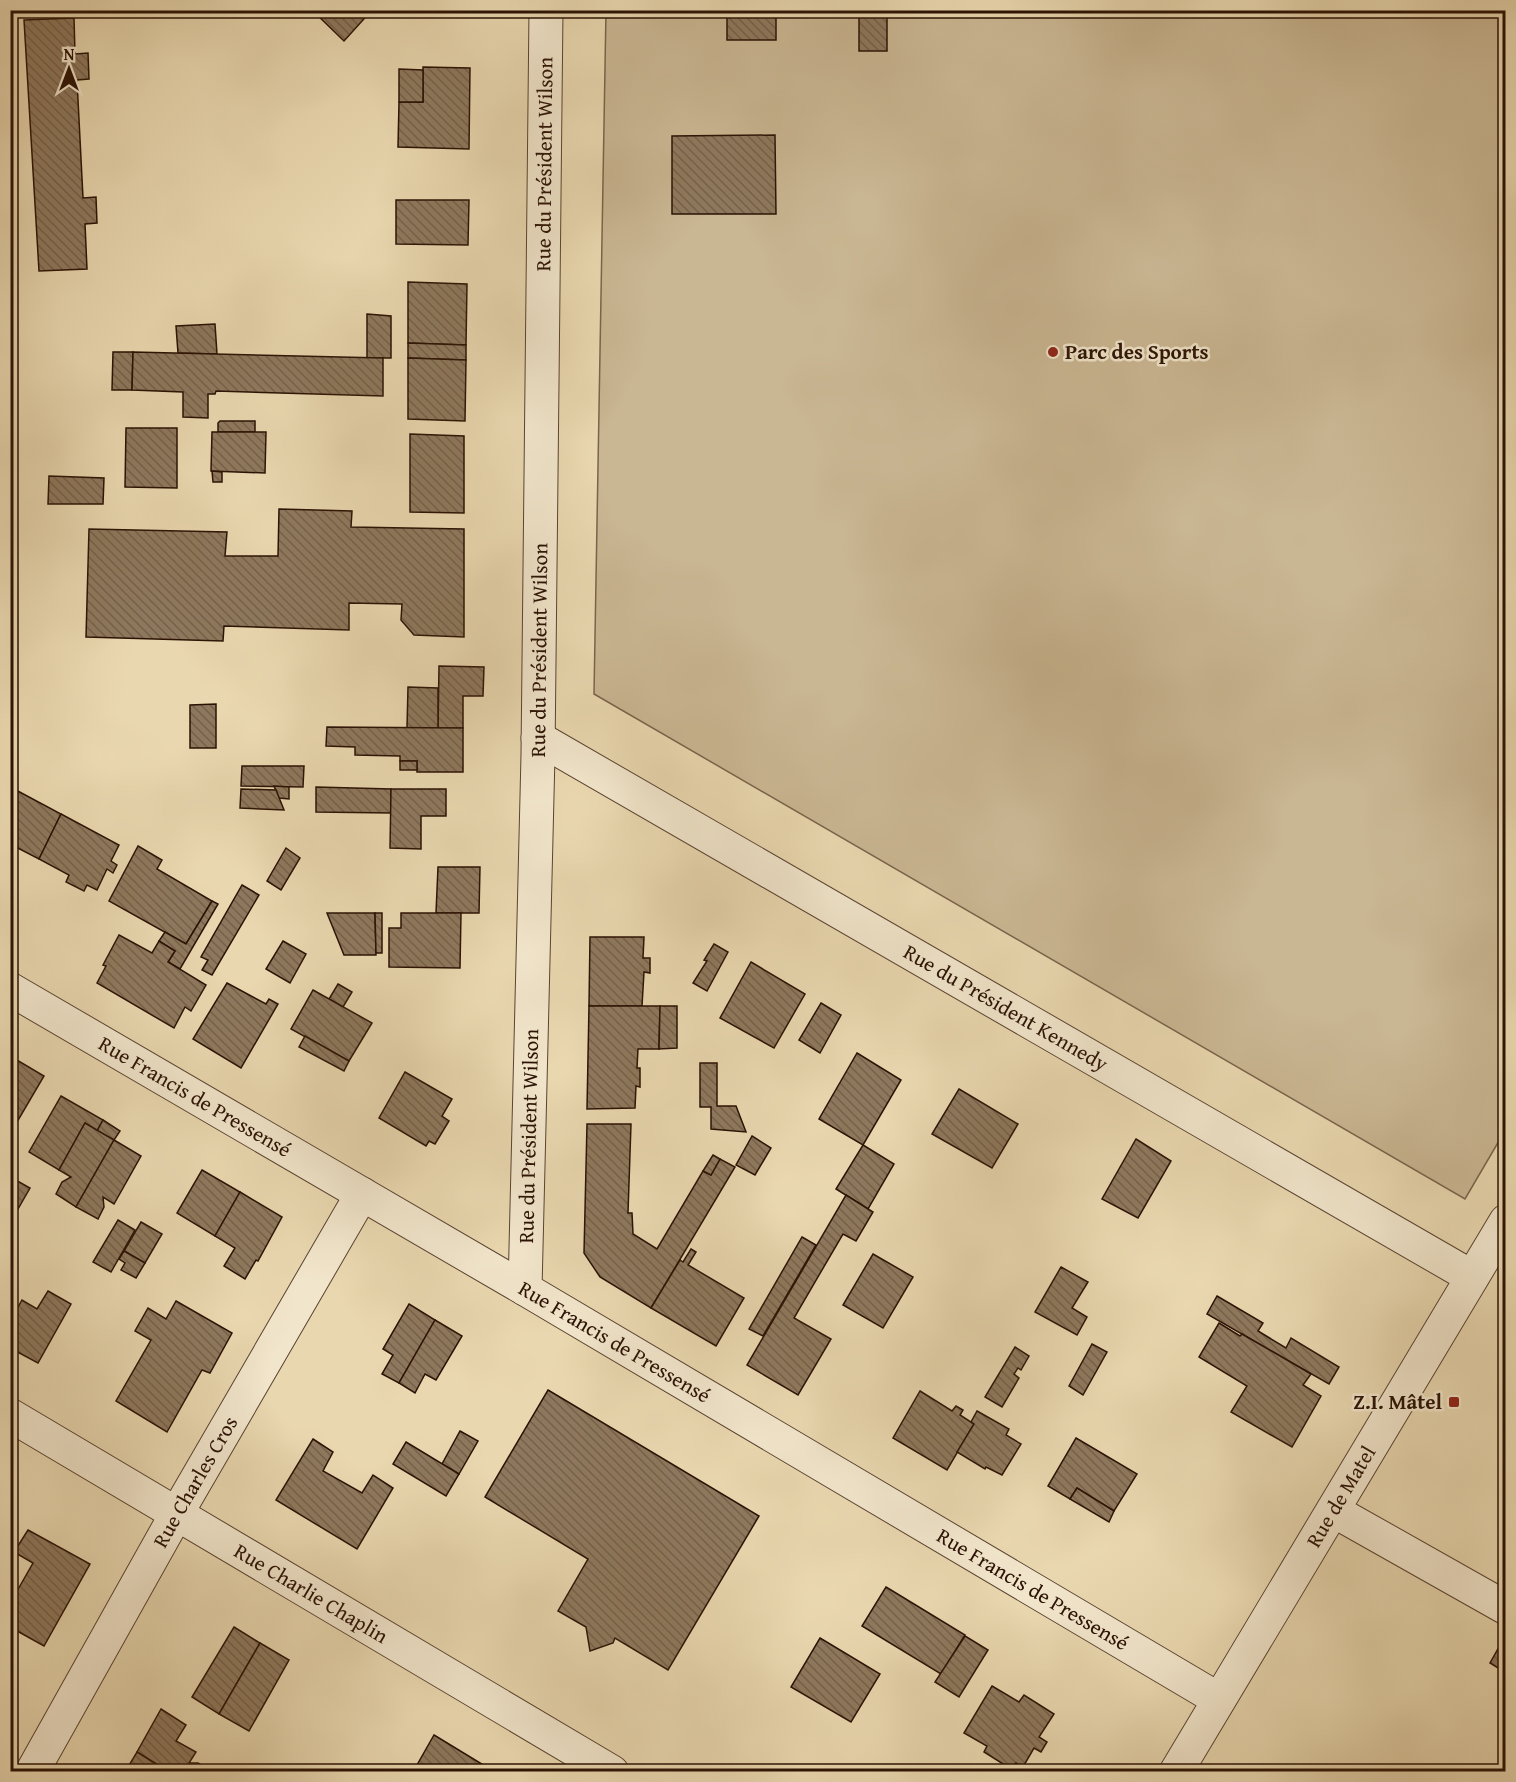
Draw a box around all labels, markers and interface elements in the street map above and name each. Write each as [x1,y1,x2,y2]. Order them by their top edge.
north arrow [39,39,99,99]
text: N [64,42,75,66]
street label: Rue du Président Wilson [527,56,560,272]
place label: Parc des Sports [1065,336,1208,367]
marker: Parc des Sports [1046,345,1060,359]
street label: Rue du Président Wilson [522,542,555,758]
street label: Rue du Président Kennedy [898,936,1114,1079]
street label: Rue Francis de Pressensé [93,1028,297,1165]
street label: Rue du Président Wilson [510,1028,546,1244]
street label: Rue Francis de Pressensé [513,1273,717,1411]
place label: Z.I. Mâtel [1353,1386,1442,1417]
marker: Z.I. Mâtel [1447,1395,1461,1409]
street label: Rue Charles Cros [145,1410,245,1553]
street label: Rue de Matel [1298,1439,1383,1553]
street label: Rue Francis de Pressensé [931,1520,1135,1658]
street label: Rue Charlie Chaplin [228,1535,394,1651]

